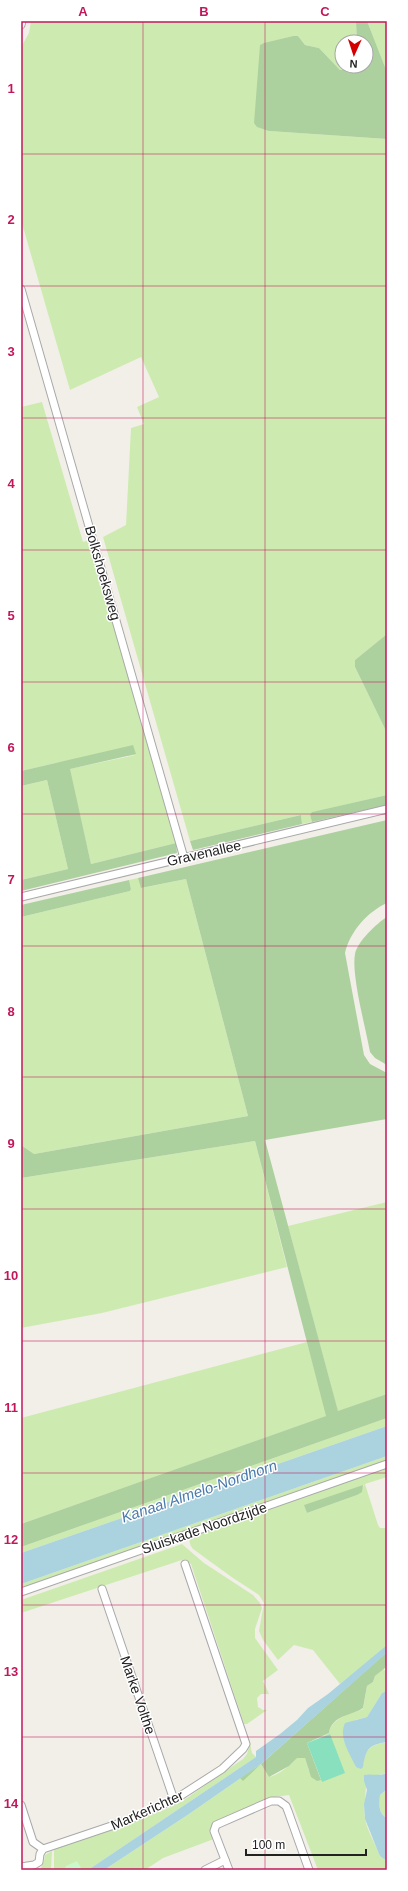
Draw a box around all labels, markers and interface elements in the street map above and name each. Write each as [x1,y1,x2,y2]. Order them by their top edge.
text: A [78,4,88,19]
text: B [199,4,209,19]
text: C [320,4,330,19]
north arrow [334,34,374,74]
text: N [349,58,358,70]
text: 1 [7,81,15,96]
text: 2 [7,212,15,227]
text: 3 [7,344,15,359]
text: 4 [7,476,15,491]
street label: Bolkshoeksweg [82,524,124,622]
text: 5 [7,608,15,623]
text: 6 [7,740,15,755]
street label: Gravenallee [165,837,243,869]
text: 7 [7,872,15,887]
text: 8 [7,1004,15,1019]
text: 9 [7,1136,15,1151]
text: 10 [4,1268,18,1283]
text: 11 [4,1400,18,1415]
water label: Kanaal Almelo-Nordhorn [119,1456,279,1526]
street label: Sluiskade Noordzijde [139,1499,269,1557]
text: 12 [4,1532,18,1547]
street label: Marke Volthe [117,1654,159,1736]
text: 13 [4,1664,18,1679]
street label: Markerichter [108,1787,186,1833]
text: 14 [4,1796,19,1811]
scale bar [246,1831,366,1857]
text: 100 m [252,1838,285,1852]

